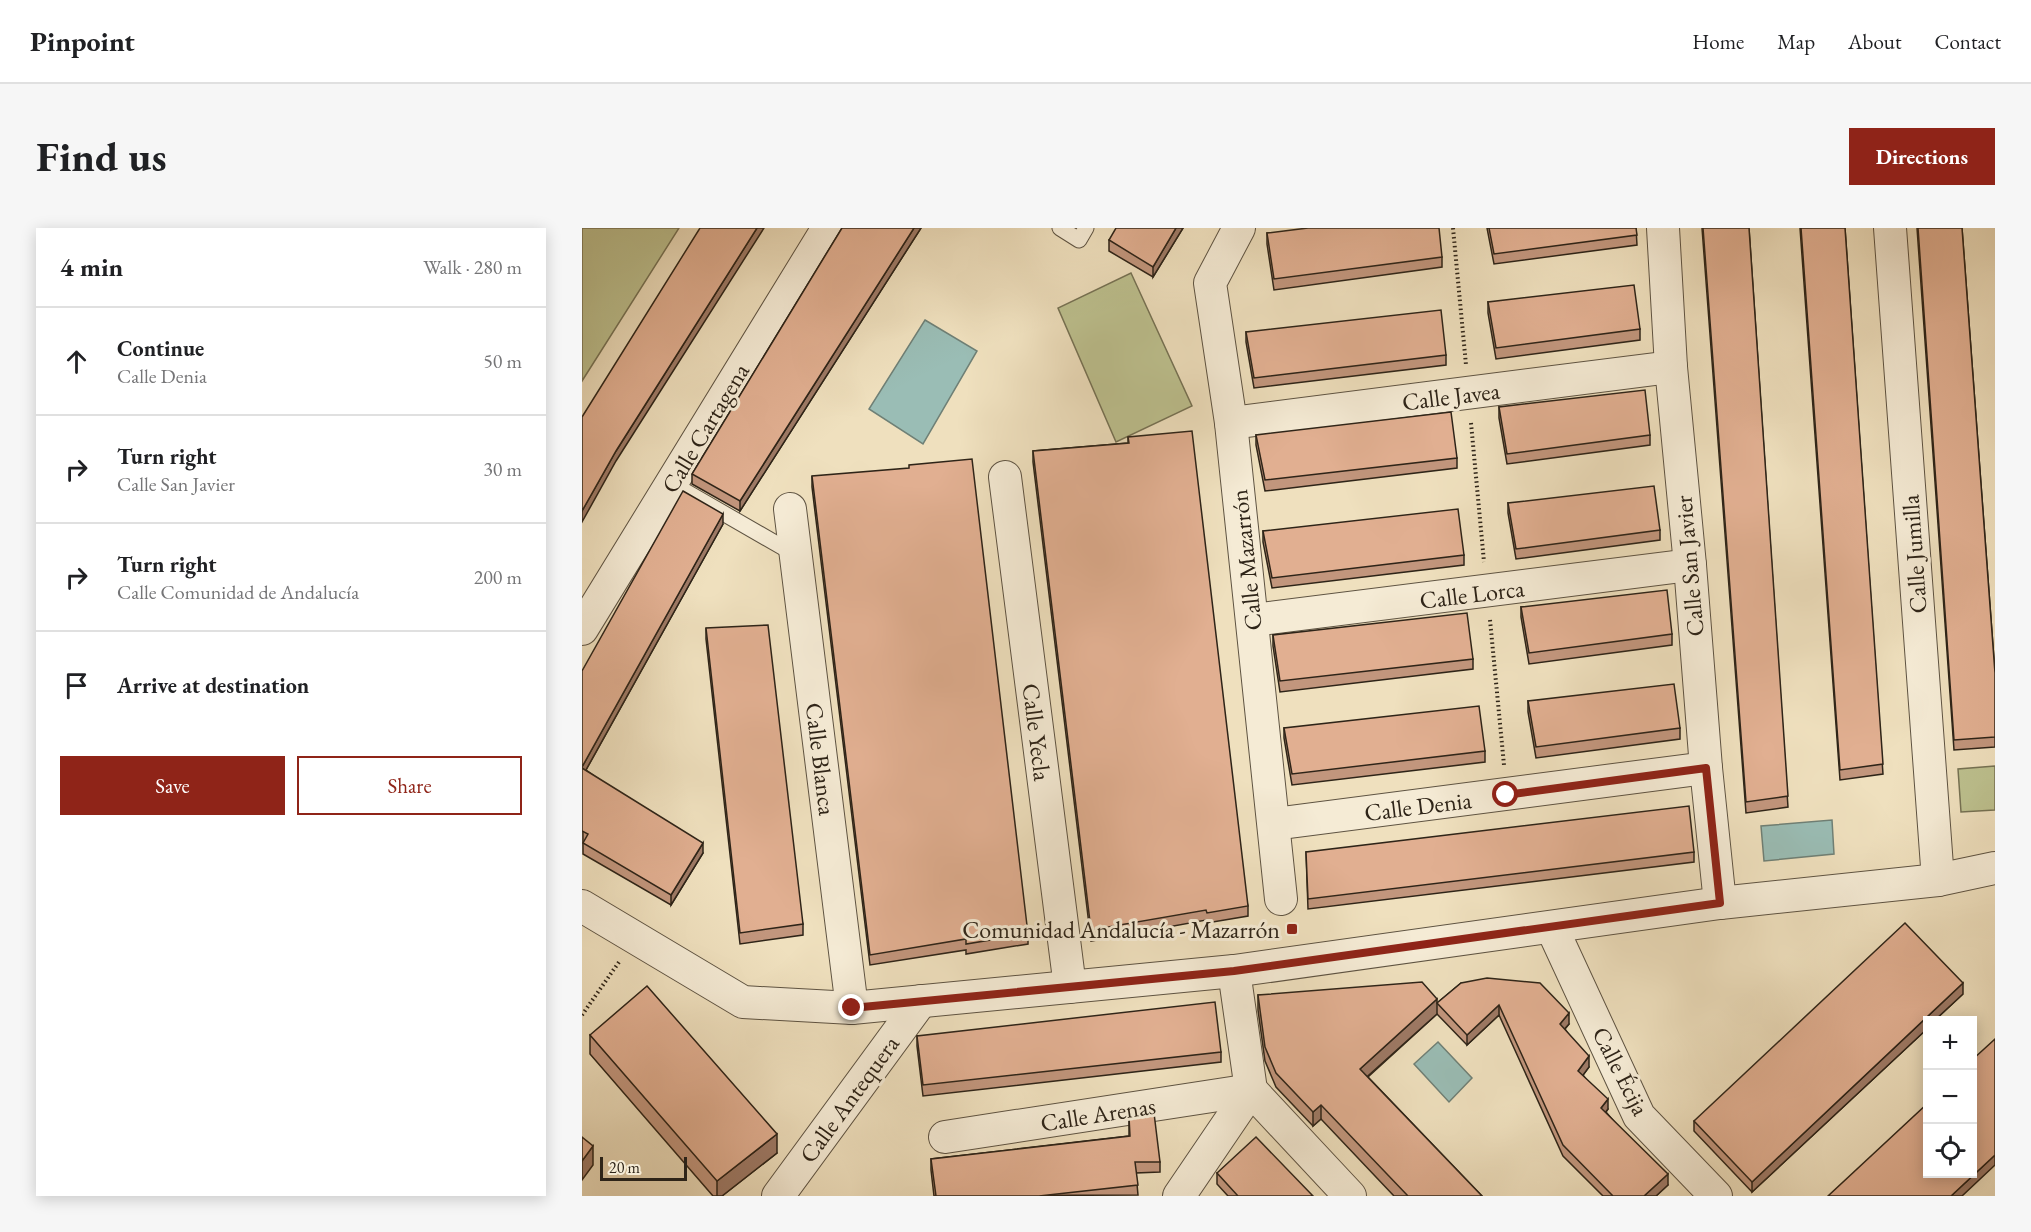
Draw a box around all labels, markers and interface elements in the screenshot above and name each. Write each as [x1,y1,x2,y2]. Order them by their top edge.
text: Pinpoint [30,23,135,59]
text: Home [1692,28,1744,55]
text: Map [1777,28,1815,55]
text: About [1848,28,1901,55]
text: Contact [1934,28,2001,55]
button: Directions [1849,128,1995,185]
text: Find us [36,129,167,184]
text: 4 min [60,250,123,284]
text: Walk · 280 m [423,254,522,280]
text: Continue [117,334,204,363]
icon: ahead [60,345,93,378]
text: 50 m [483,348,522,374]
street label: Calle Cartagena [654,357,756,499]
text: Calle Denia [117,363,207,389]
street label: Calle Javea [1400,375,1502,417]
text: Turn right [117,442,216,471]
icon: right [60,453,93,486]
text: 30 m [483,456,522,482]
text: Calle San Javier [117,471,235,497]
street label: Calle Mazarrón [1223,488,1269,632]
street label: Calle Jumilla [1894,493,1934,614]
street label: Calle San Javier [1667,494,1711,638]
text: Turn right [117,550,216,579]
icon: right [60,561,93,594]
text: 200 m [474,564,522,590]
street label: Calle Lorca [1418,572,1527,616]
text: Calle Comunidad de Andalucía [117,579,359,605]
icon: arrive [60,669,93,702]
text: Arrive at destination [117,671,309,700]
street label: Calle Yecla [1016,681,1058,783]
street label: Calle Blanca [799,701,843,818]
button: Save [60,756,285,815]
button: Share [297,756,522,815]
route start [1492,781,1518,807]
street label: Calle Denia [1363,784,1474,828]
place label: Comunidad Andalucía - Mazarrón [962,914,1280,945]
marker: Comunidad Andalucía - Mazarrón [1285,922,1299,936]
route end [838,994,864,1020]
map controls [1923,1016,1977,1178]
button: + [1923,1016,1977,1070]
street label: Calle Écija [1585,1021,1657,1121]
street label: Calle Antequera [792,1029,906,1169]
button: − [1923,1070,1977,1124]
street label: Calle Arenas [1038,1090,1158,1138]
button: locate [1923,1124,1977,1178]
scale bar [600,1154,687,1182]
text: 20 m [609,1157,640,1178]

